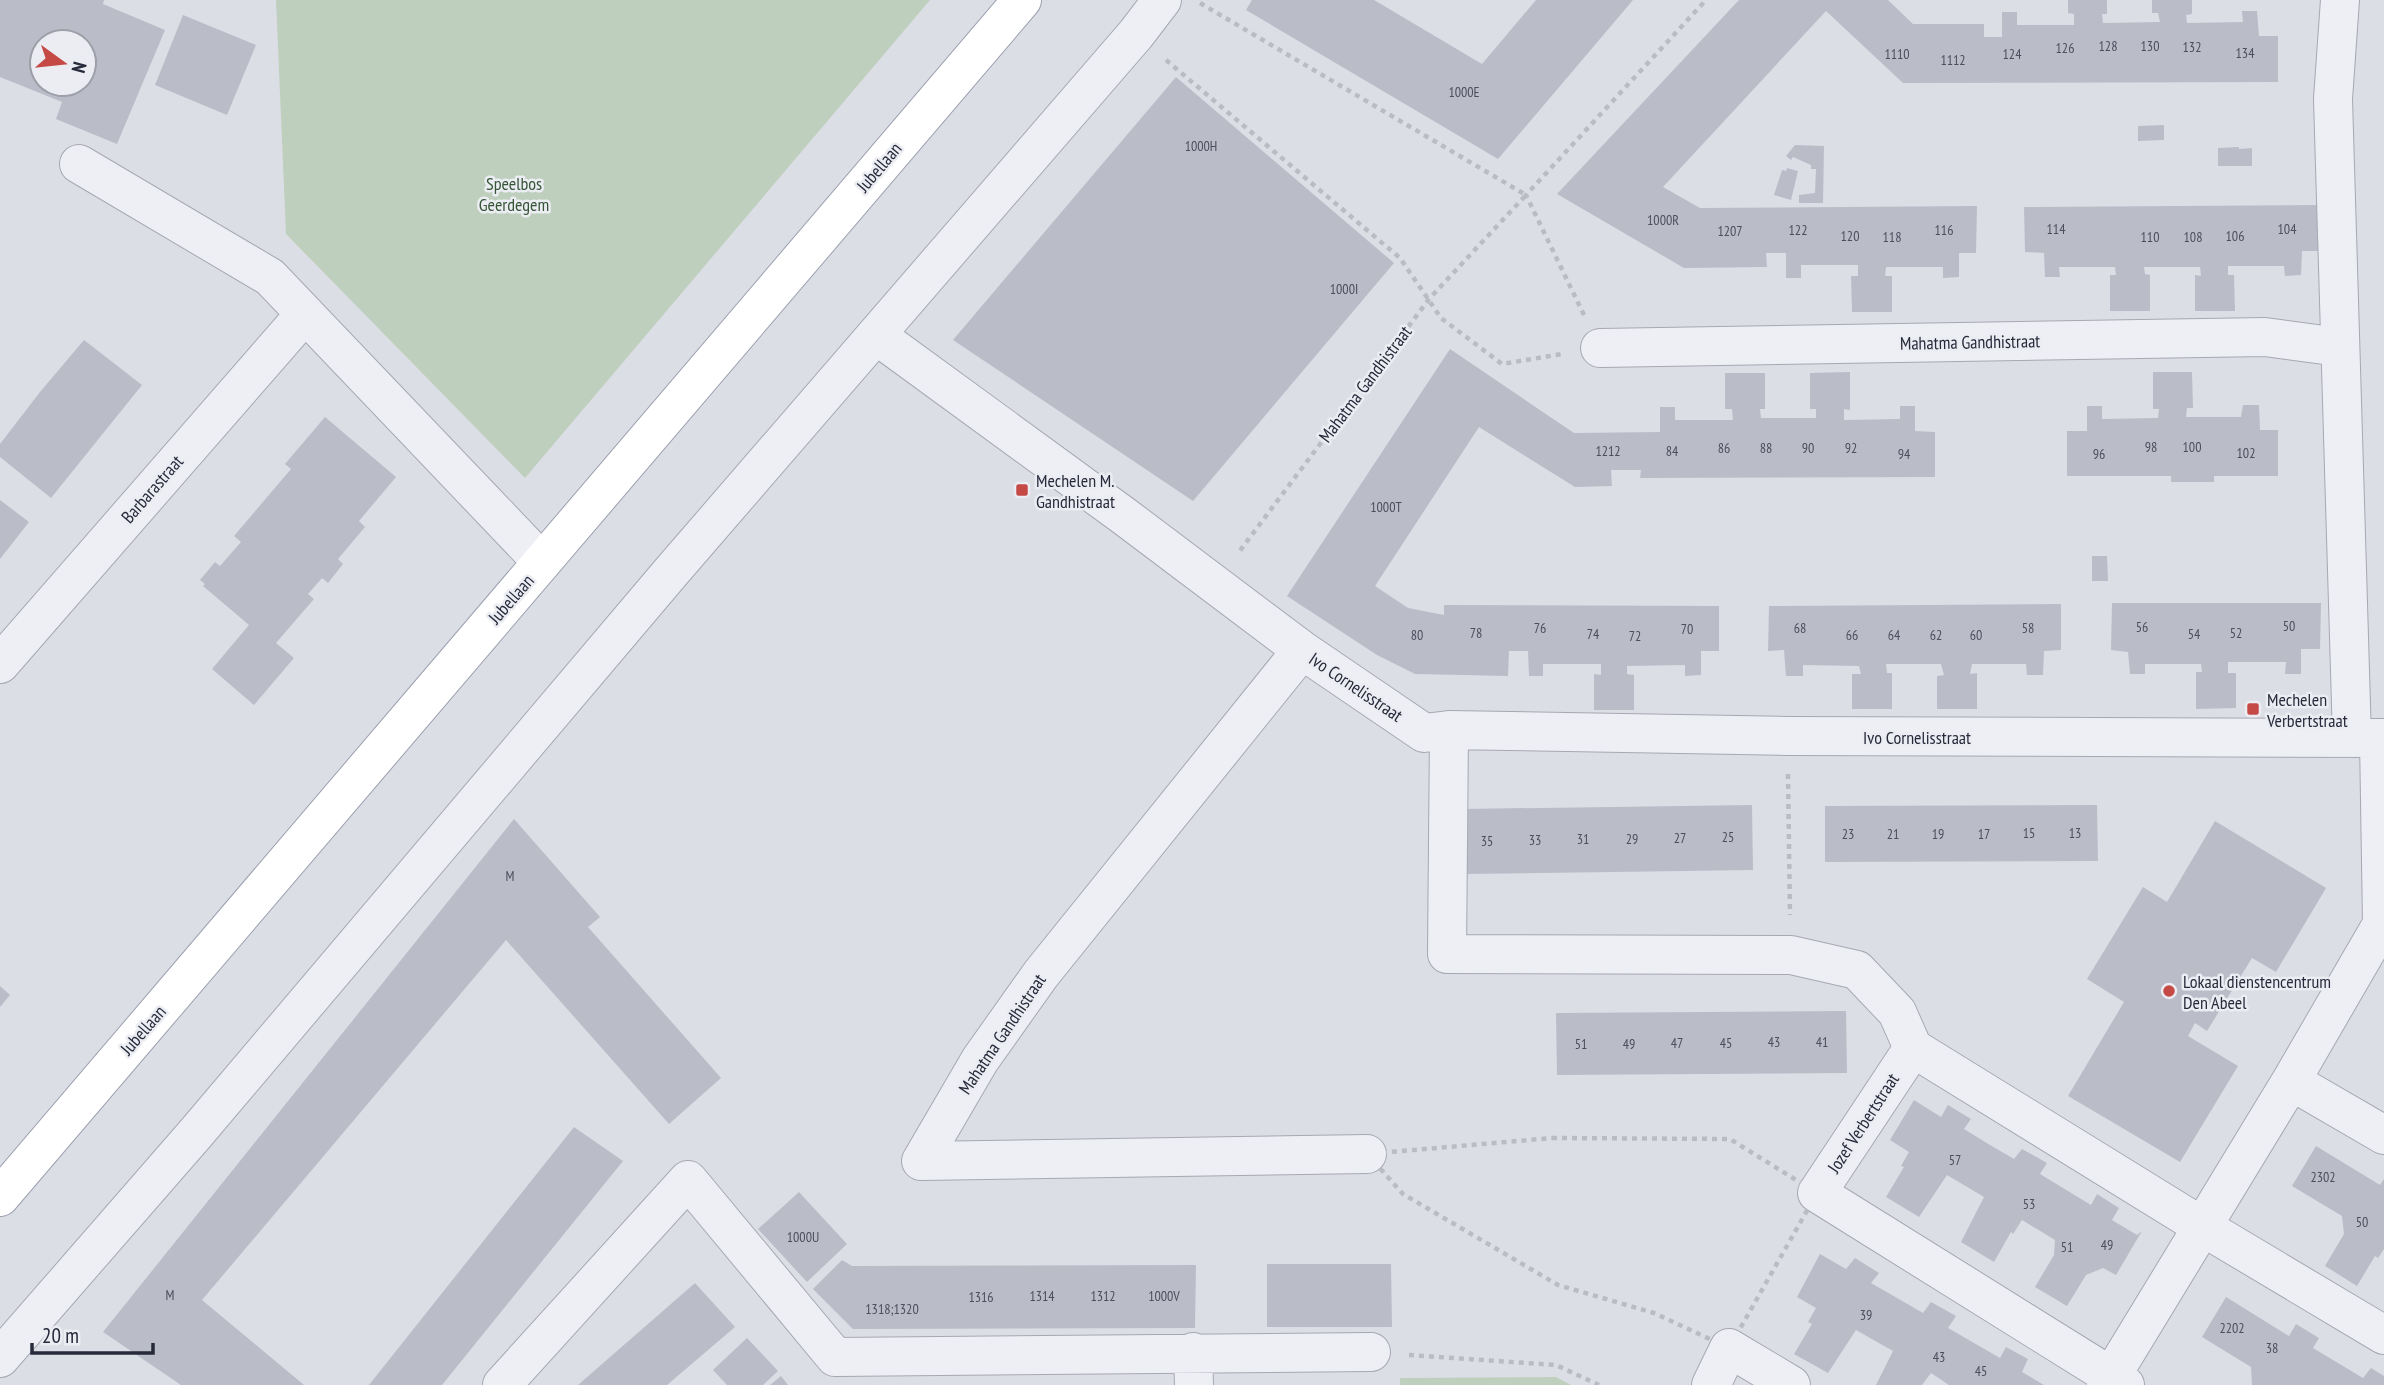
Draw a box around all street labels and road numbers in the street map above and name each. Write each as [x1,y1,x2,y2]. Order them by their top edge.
street label: Jubellaan [851,137,906,197]
street label: Mahatma Gandhistraat [1314,321,1416,447]
street label: Mahatma Gandhistraat [1900,329,2040,355]
street label: Barbarastraat [116,450,188,528]
street label: Jubellaan [483,570,539,629]
street label: Ivo Cornelisstraat [1305,647,1407,727]
street label: Ivo Cornelisstraat [1863,726,1971,749]
street label: Mahatma Gandhistraat [953,969,1051,1099]
street label: Jubellaan [115,1001,171,1060]
street label: Jozef Verbertstraat [1822,1069,1904,1178]

